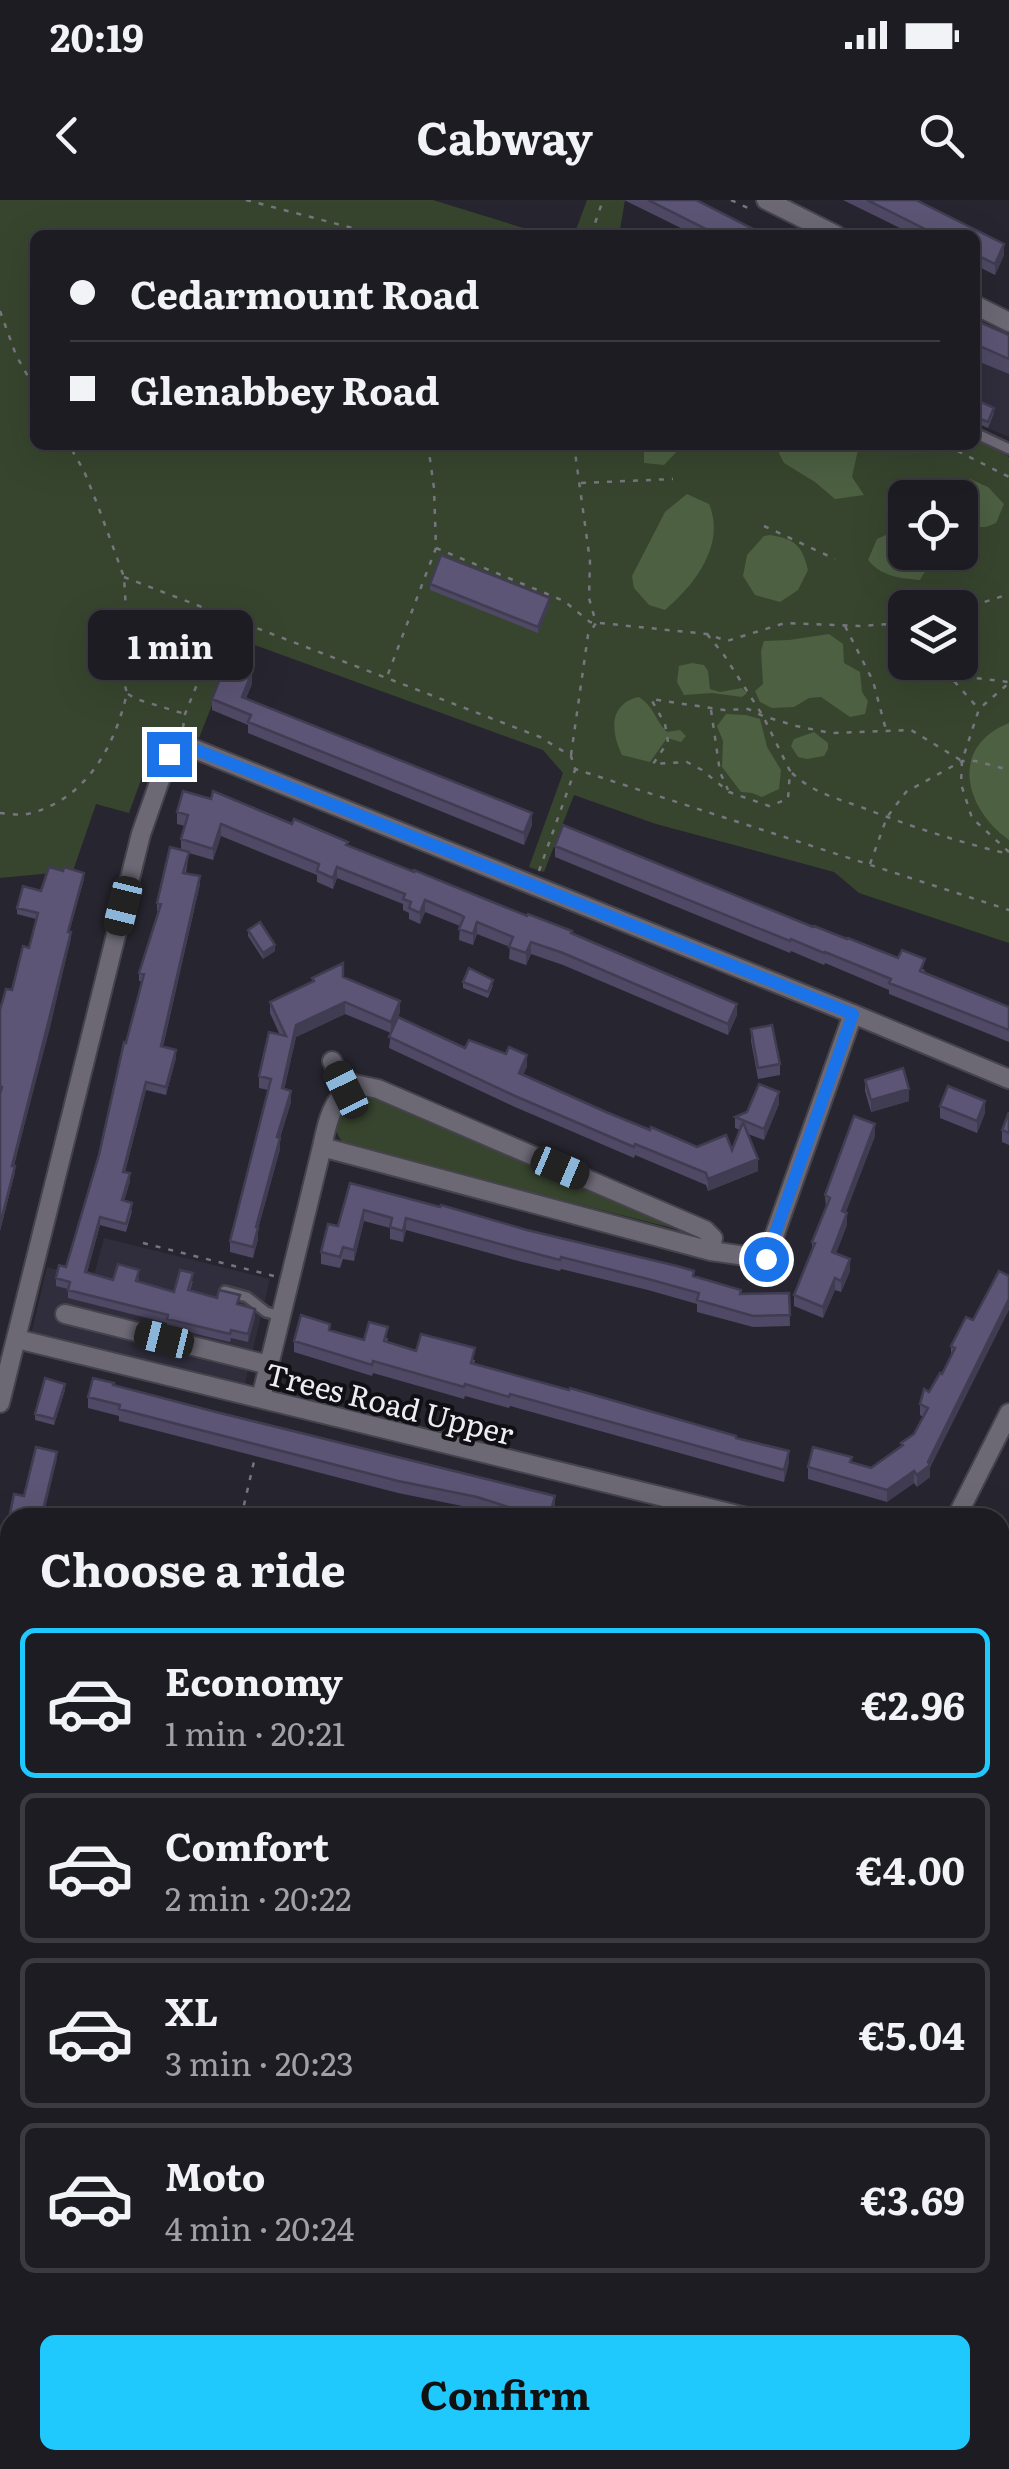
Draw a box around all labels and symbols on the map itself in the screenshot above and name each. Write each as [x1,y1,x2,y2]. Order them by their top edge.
callout: 1 min [86,609,252,679]
route end [147,732,192,777]
car [101,873,145,939]
car [319,1056,373,1124]
car [527,1142,593,1194]
route start [744,1237,789,1282]
car [131,1317,197,1361]
street label: Trees Road Upper [261,1350,519,1454]

